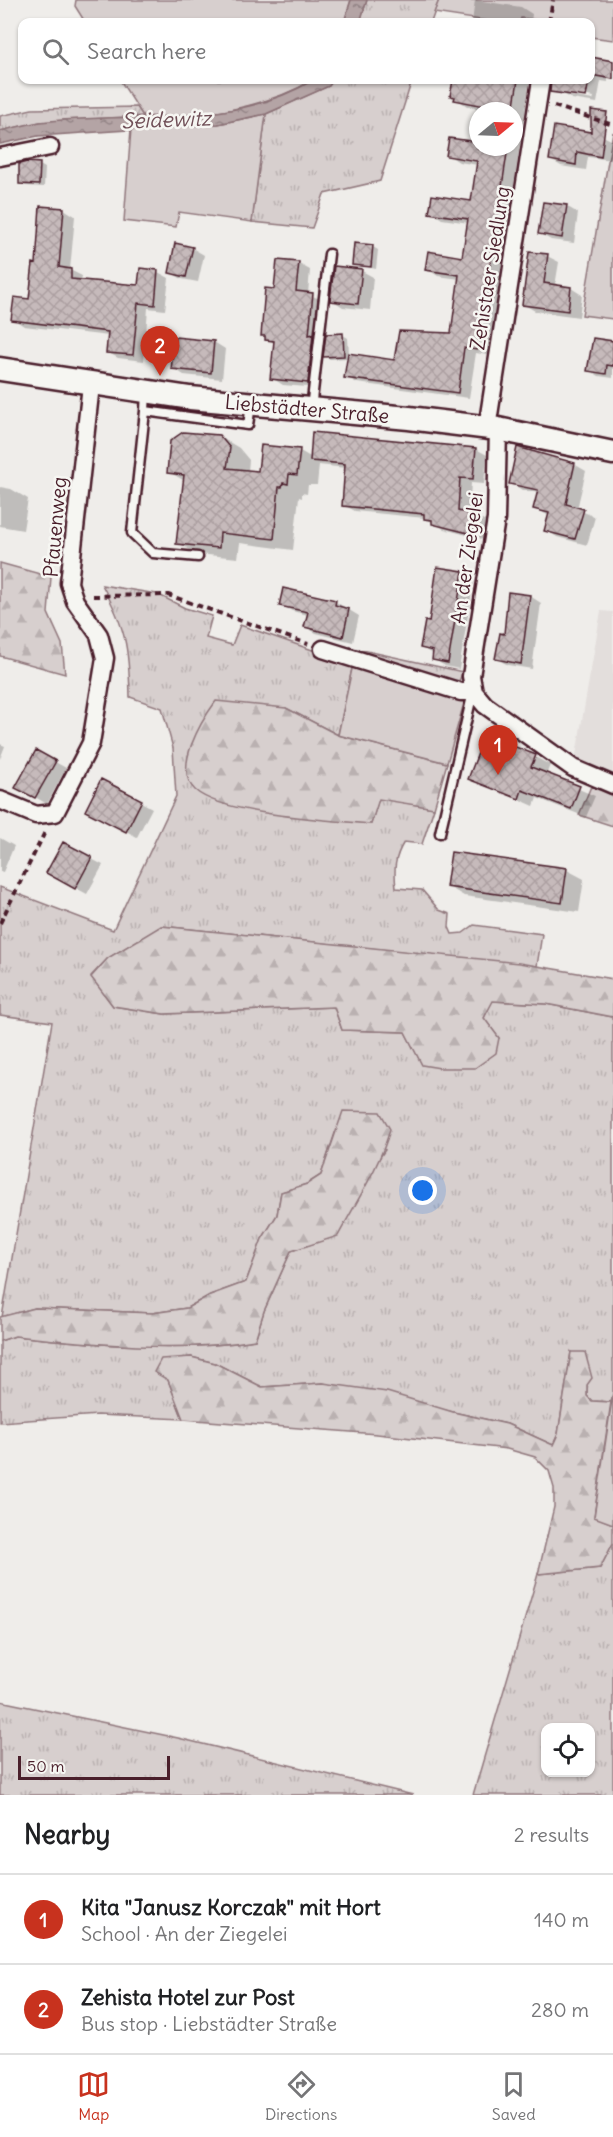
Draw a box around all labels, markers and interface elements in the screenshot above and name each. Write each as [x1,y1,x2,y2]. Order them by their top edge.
search box [18,18,595,84]
icon: search [39,35,72,68]
text: Search here [87,37,206,65]
north arrow [469,102,523,156]
water label: Seidewitz [121,104,213,135]
street label: Zehistaer Siedlung [464,184,515,352]
pin: 2 [140,326,180,376]
street label: Liebstädter Straße [224,389,390,428]
street label: Pfauenweg [38,476,71,578]
street label: An der Ziegelei [445,490,488,625]
pin: 1 [478,726,518,775]
your location [408,1176,437,1205]
map controls [541,1723,595,1777]
button: locate [541,1723,595,1777]
scale bar [18,1753,170,1780]
text: 50 m [27,1756,65,1776]
text: Nearby [24,1818,110,1851]
text: 2 results [514,1822,589,1847]
text: Kita "Janusz Korczak" mit Hort [81,1893,381,1921]
text: 1 [40,1907,47,1932]
text: 140 m [534,1907,589,1932]
text: School · An der Ziegelei [81,1921,288,1946]
text: Zehista Hotel zur Post [81,1983,295,2011]
text: 2 [38,1997,49,2022]
text: 280 m [531,1997,589,2022]
text: Bus stop · Liebstädter Straße [81,2011,337,2036]
tab: Map [77,2068,110,2124]
tab: Directions [265,2068,337,2124]
tab: Saved [492,2068,536,2124]

